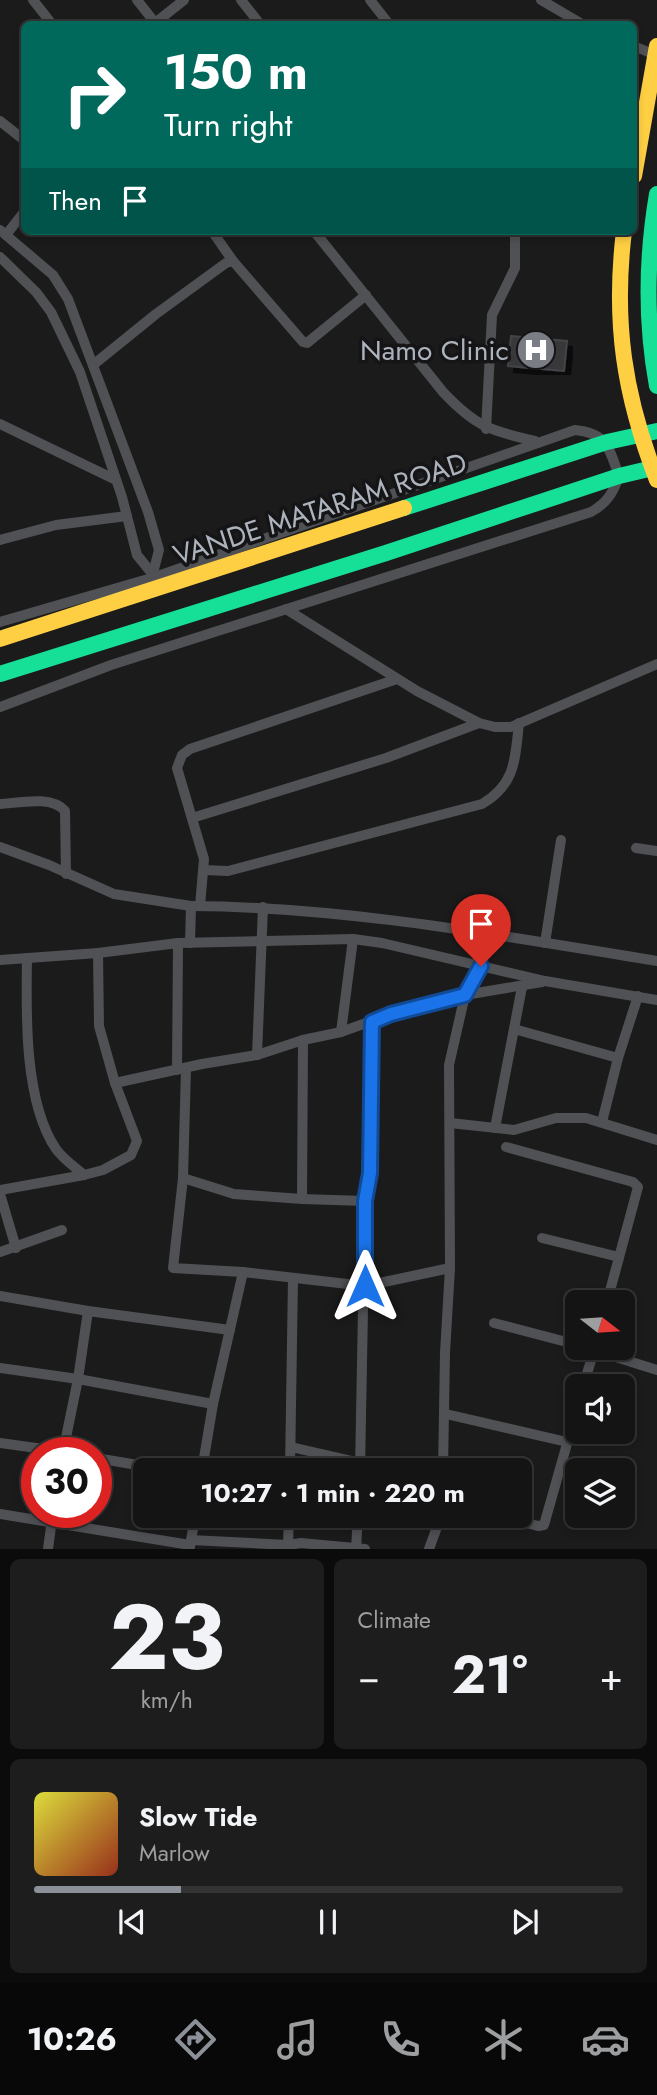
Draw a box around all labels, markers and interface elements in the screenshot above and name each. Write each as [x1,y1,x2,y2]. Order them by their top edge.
text: 150 m [164,37,308,107]
icon: right [49,49,140,140]
text: Turn right [164,102,293,148]
text: Then [49,182,102,220]
icon: arrive [116,182,154,220]
hospital icon: Namo Clinic [515,329,557,371]
place label: Namo Clinic [360,330,509,371]
street label: VANDE MATARAM ROAD [168,442,472,576]
pin [451,894,511,966]
icon: arrive [462,905,500,943]
position arrow [328,1249,402,1323]
north arrow [565,1290,635,1360]
map controls [565,1290,635,1528]
button: sound [565,1374,635,1444]
speed limit sign: 30 [21,1437,112,1528]
button: layers [565,1458,635,1528]
text: 10:27 · 1 min · 220 m [200,1474,465,1512]
text: 23 [109,1572,225,1703]
text: Climate [358,1603,431,1637]
text: 21° [452,1637,528,1713]
text: − [358,1649,380,1704]
text: + [600,1649,623,1704]
text: km/h [141,1683,193,1717]
text: Slow Tide [139,1798,258,1836]
text: Marlow [139,1836,210,1870]
icon: previous [113,1903,151,1941]
icon: pause [309,1903,347,1941]
icon: next [506,1903,544,1941]
icon: directions [171,2015,220,2064]
icon: music [273,2015,322,2064]
icon: phone [376,2015,425,2064]
icon: climate [479,2015,528,2064]
icon: car [581,2015,630,2064]
text: 10:26 [27,2016,117,2062]

